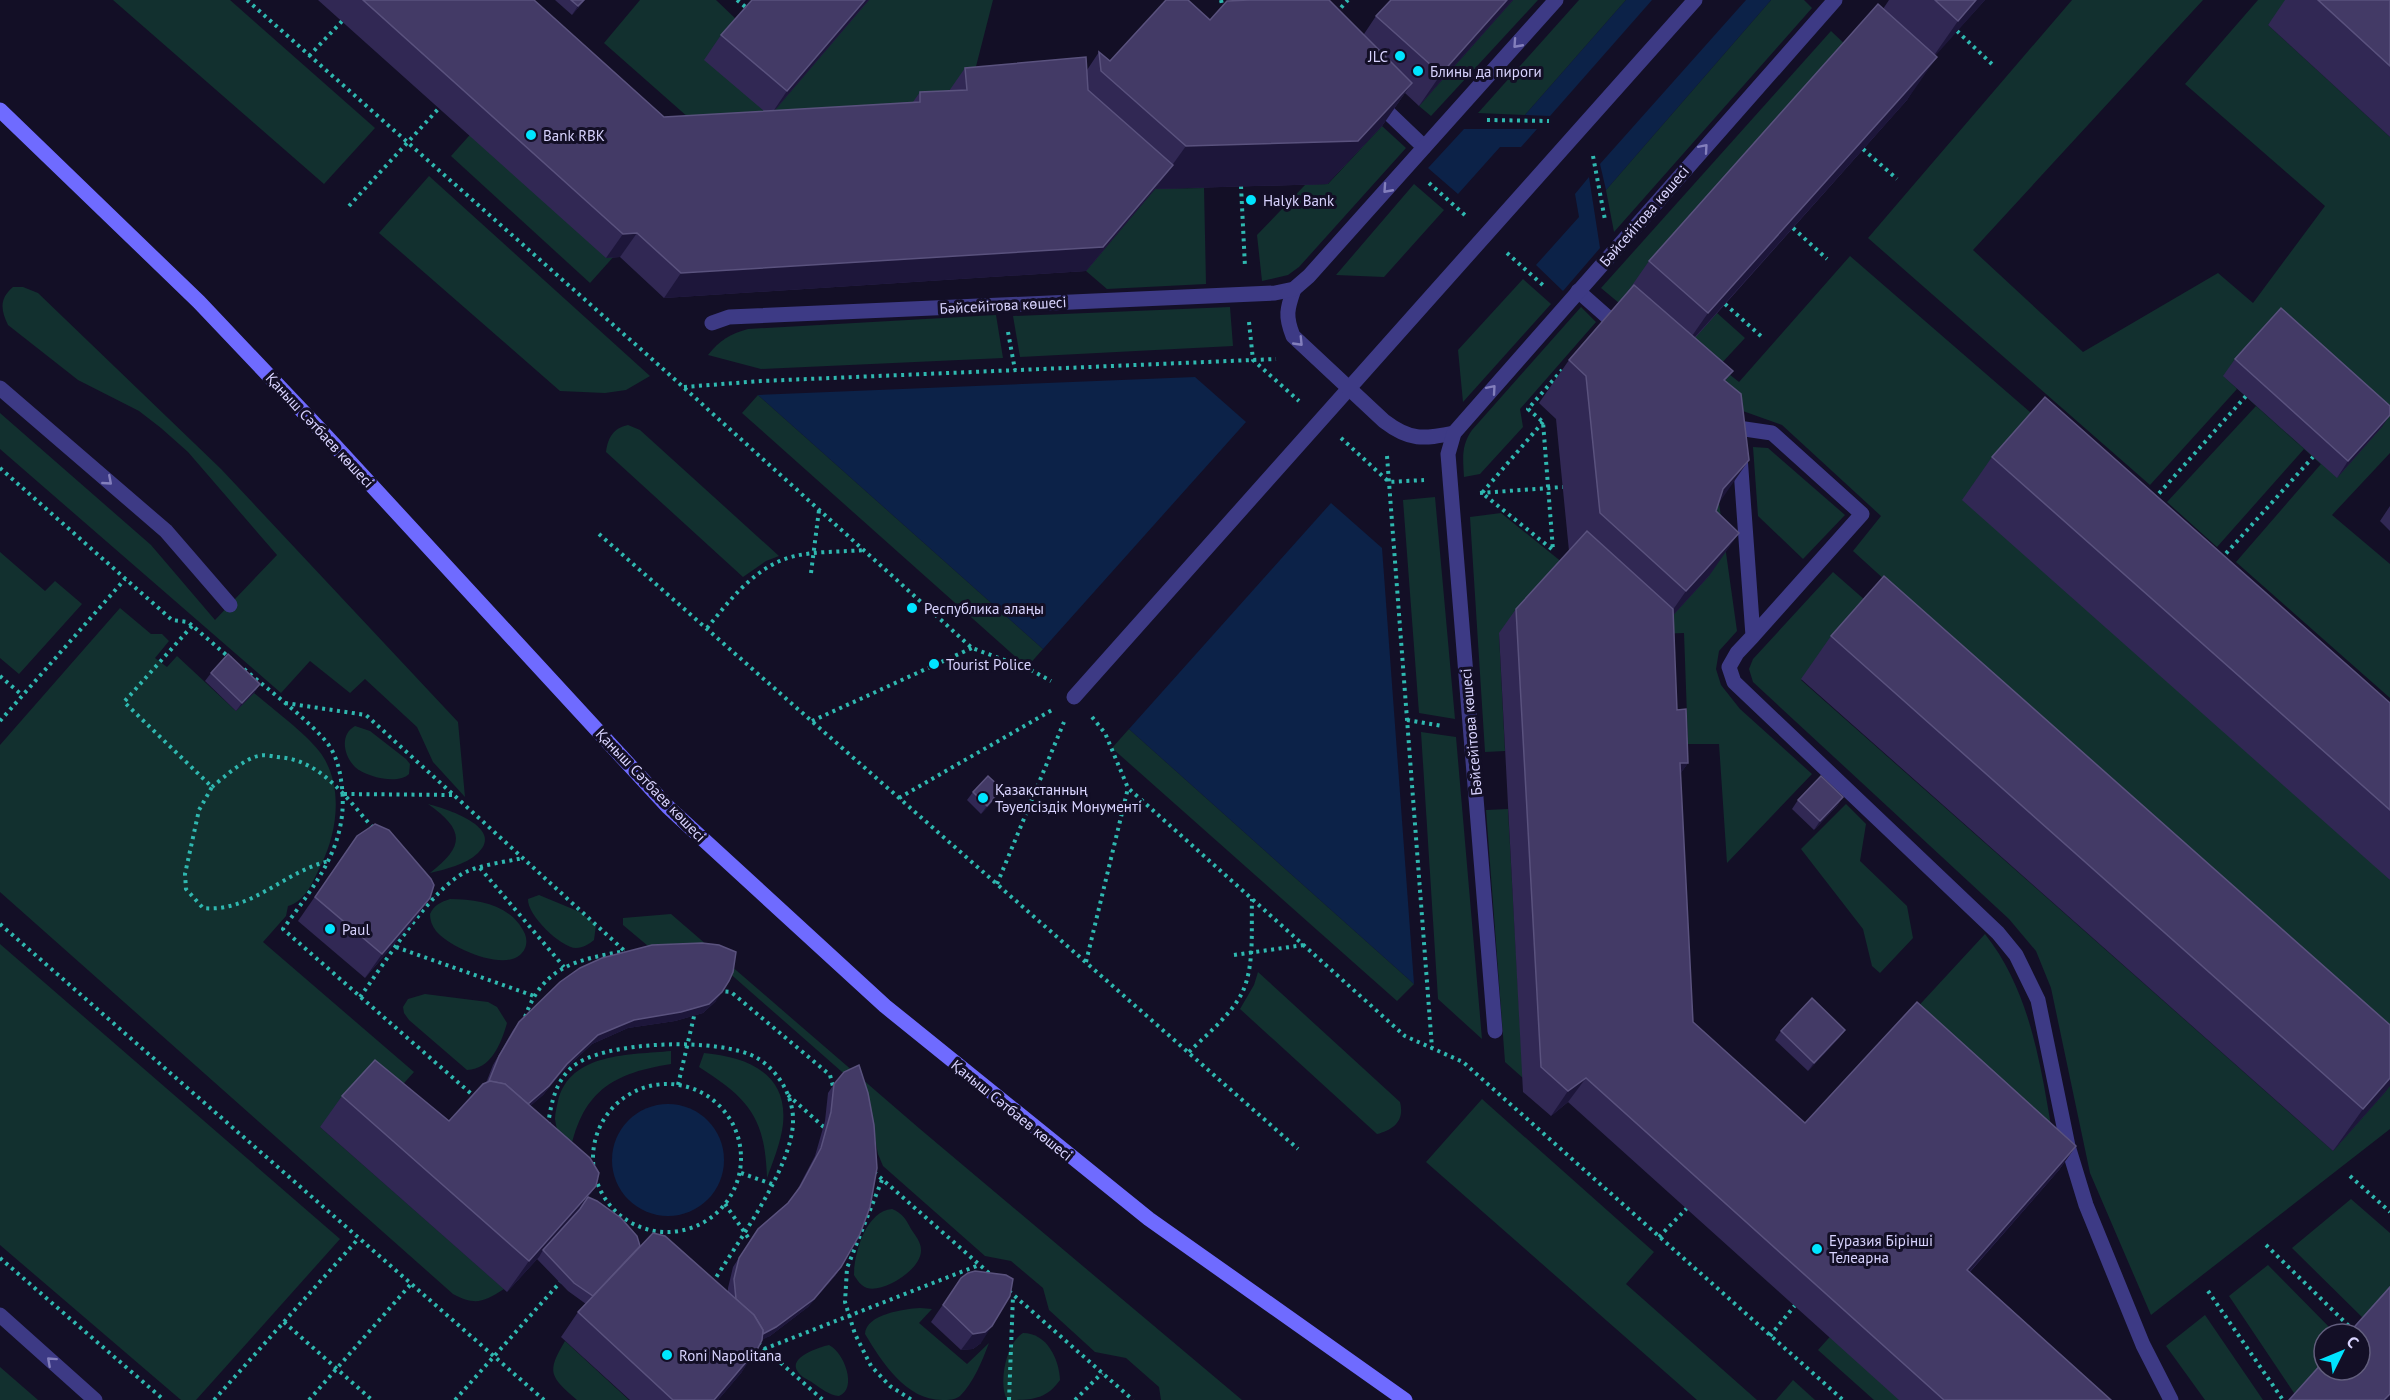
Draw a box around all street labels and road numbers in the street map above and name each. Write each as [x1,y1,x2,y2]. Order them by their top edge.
street label: Бәйсейітова көшесі [1595,162,1693,270]
street label: Бәйсейітова көшесі [939,292,1067,318]
street label: Қаныш Сәтбаев көшесі [262,368,378,492]
street label: Бәйсейітова көшесі [1456,668,1486,796]
street label: Қаныш Сәтбаев көшесі [592,724,710,846]
street label: Қаныш Сәтбаев көшесі [948,1055,1076,1165]

